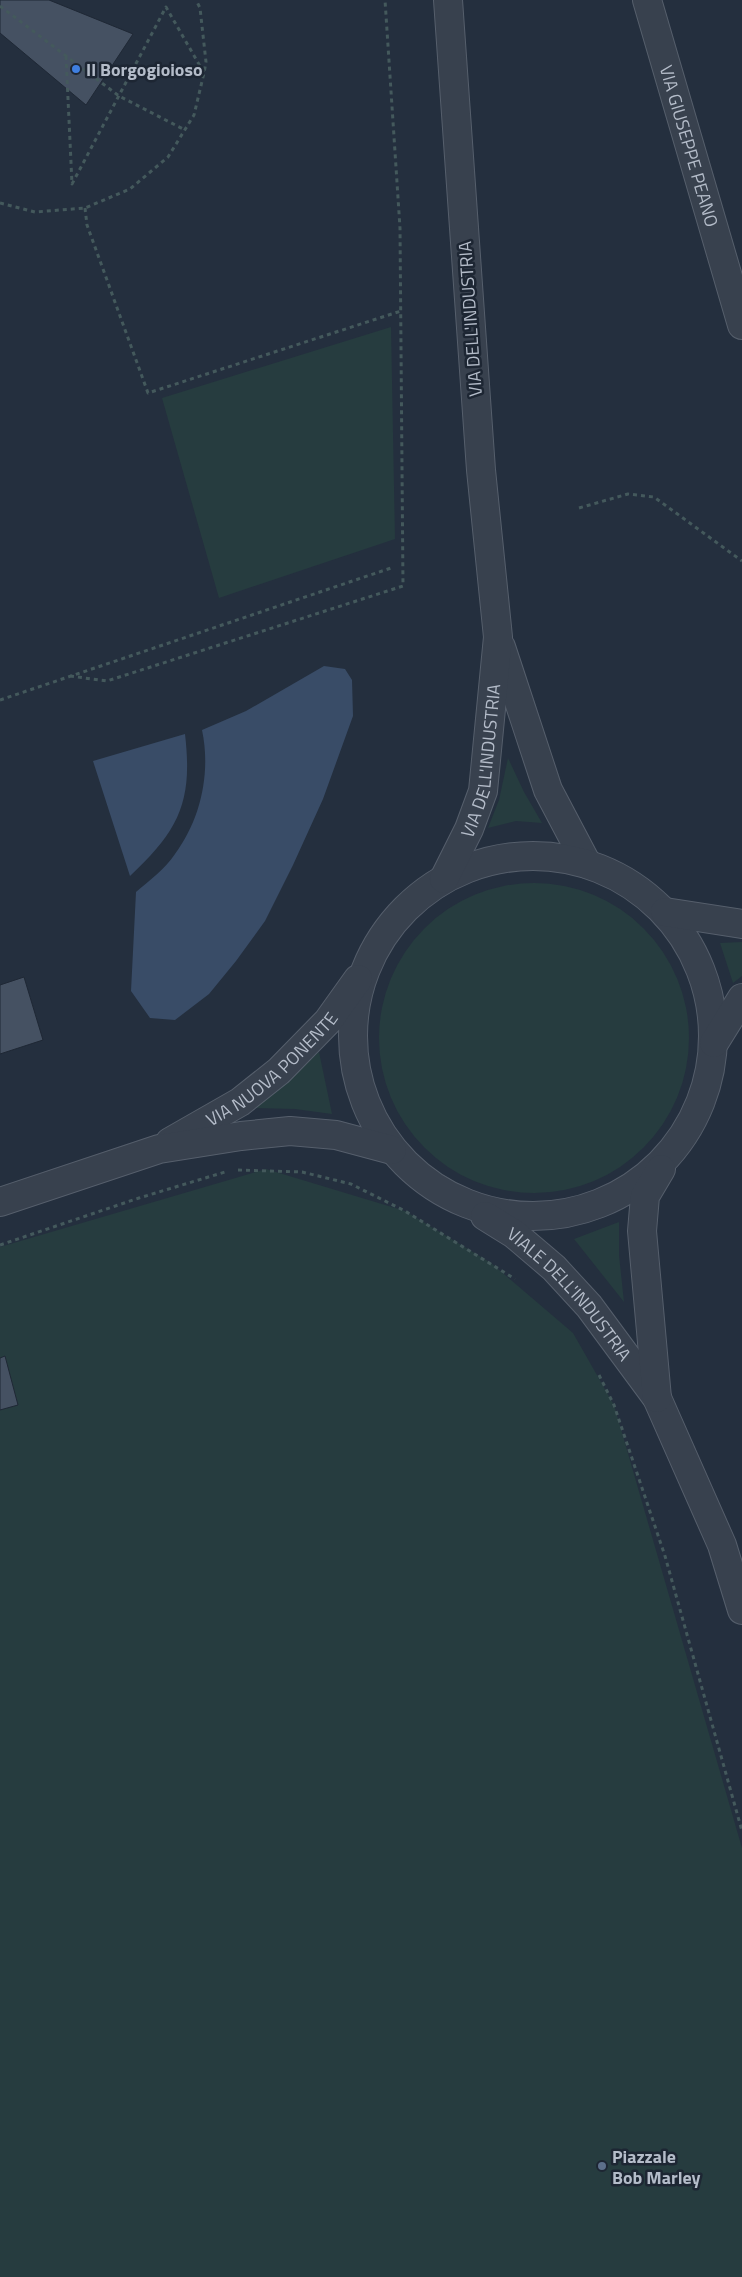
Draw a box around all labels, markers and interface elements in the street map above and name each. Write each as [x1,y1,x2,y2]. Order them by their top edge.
place label: Il Borgogioioso [86,56,203,83]
street label: VIA GIUSEPPE PEANO [653,62,726,230]
marker: Il Borgogioioso [70,63,82,75]
street label: VIA DELL'INDUSTRIA [451,240,489,398]
street label: VIA DELL'INDUSTRIA [453,682,507,842]
street label: VIA NUOVA PONENTE [201,1006,344,1132]
street label: VIALE DELL'INDUSTRIA [502,1220,639,1366]
place label: Piazzale Bob Marley [612,2143,701,2191]
marker: Piazzale Bob Marley [596,2160,608,2172]

